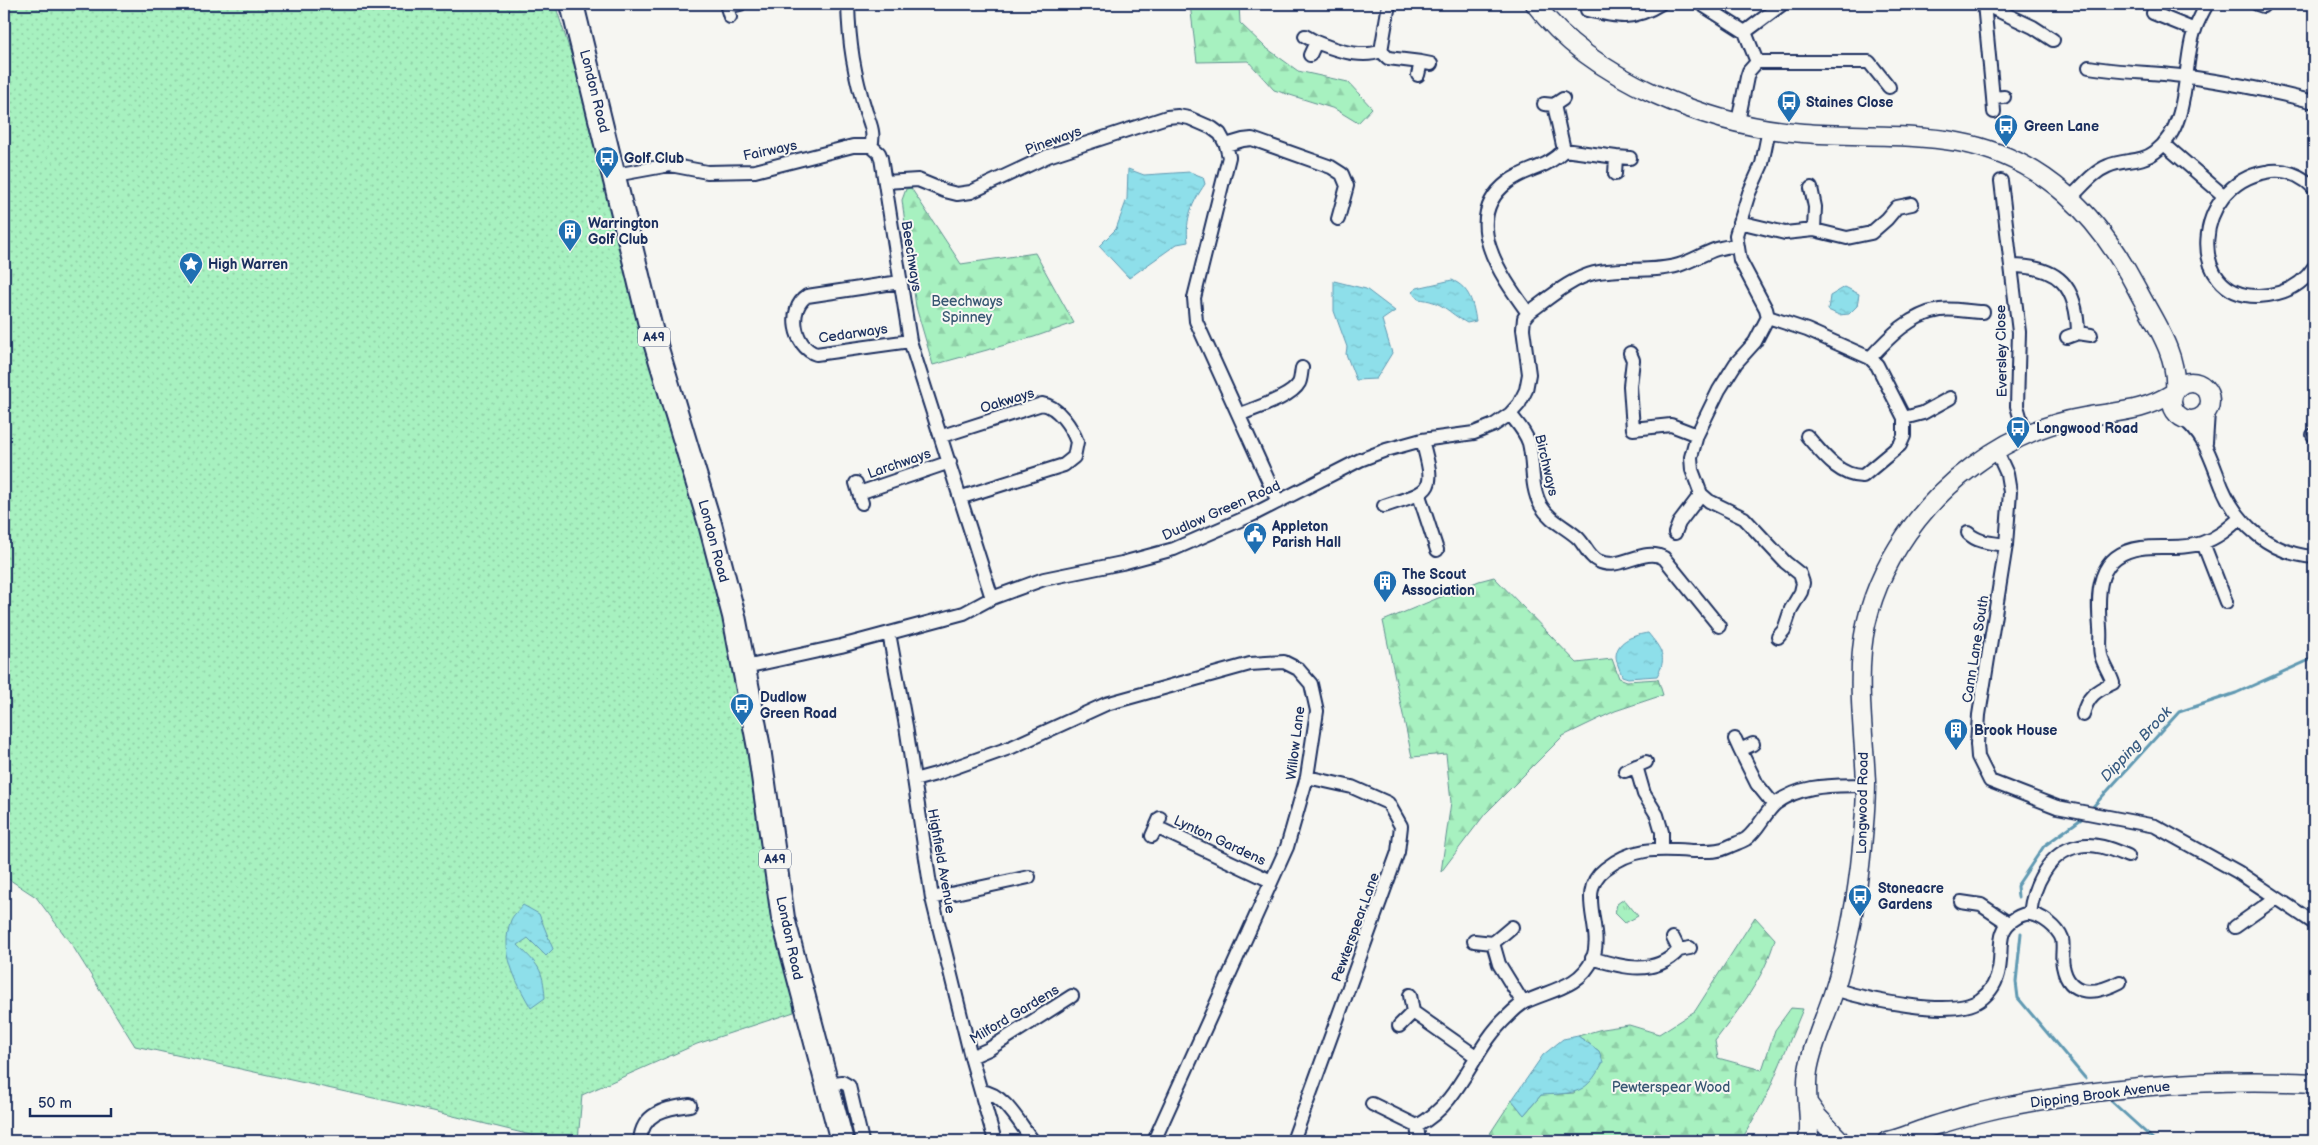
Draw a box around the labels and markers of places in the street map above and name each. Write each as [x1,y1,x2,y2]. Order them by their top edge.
bus stop icon: Staines Close [1776,89,1802,123]
place label: Staines Close [1806,94,1893,111]
bus stop icon: Green Lane [1993,113,2019,147]
place label: Green Lane [2024,118,2099,135]
bus stop icon: Golf Club [594,145,620,179]
place label: Golf Club [624,150,684,167]
place label: Warrington Golf Club [588,215,659,248]
building icon: Warrington Golf Club [557,218,583,252]
place icon: High Warren [178,251,204,285]
place label: High Warren [208,256,288,273]
bus stop icon: Longwood Road [2005,415,2031,449]
place label: Longwood Road [2036,420,2138,437]
place label: Appleton Parish Hall [1271,518,1341,551]
public building icon: Appleton Parish Hall [1242,521,1268,555]
place label: The Scout Association [1401,566,1475,599]
building icon: The Scout Association [1372,569,1398,603]
place label: Dudlow Green Road [760,689,837,722]
bus stop icon: Dudlow Green Road [729,692,755,726]
building icon: Brook House [1943,717,1969,751]
place label: Brook House [1974,722,2057,739]
place label: Stoneacre Gardens [1878,880,1944,913]
bus stop icon: Stoneacre Gardens [1847,883,1873,917]

